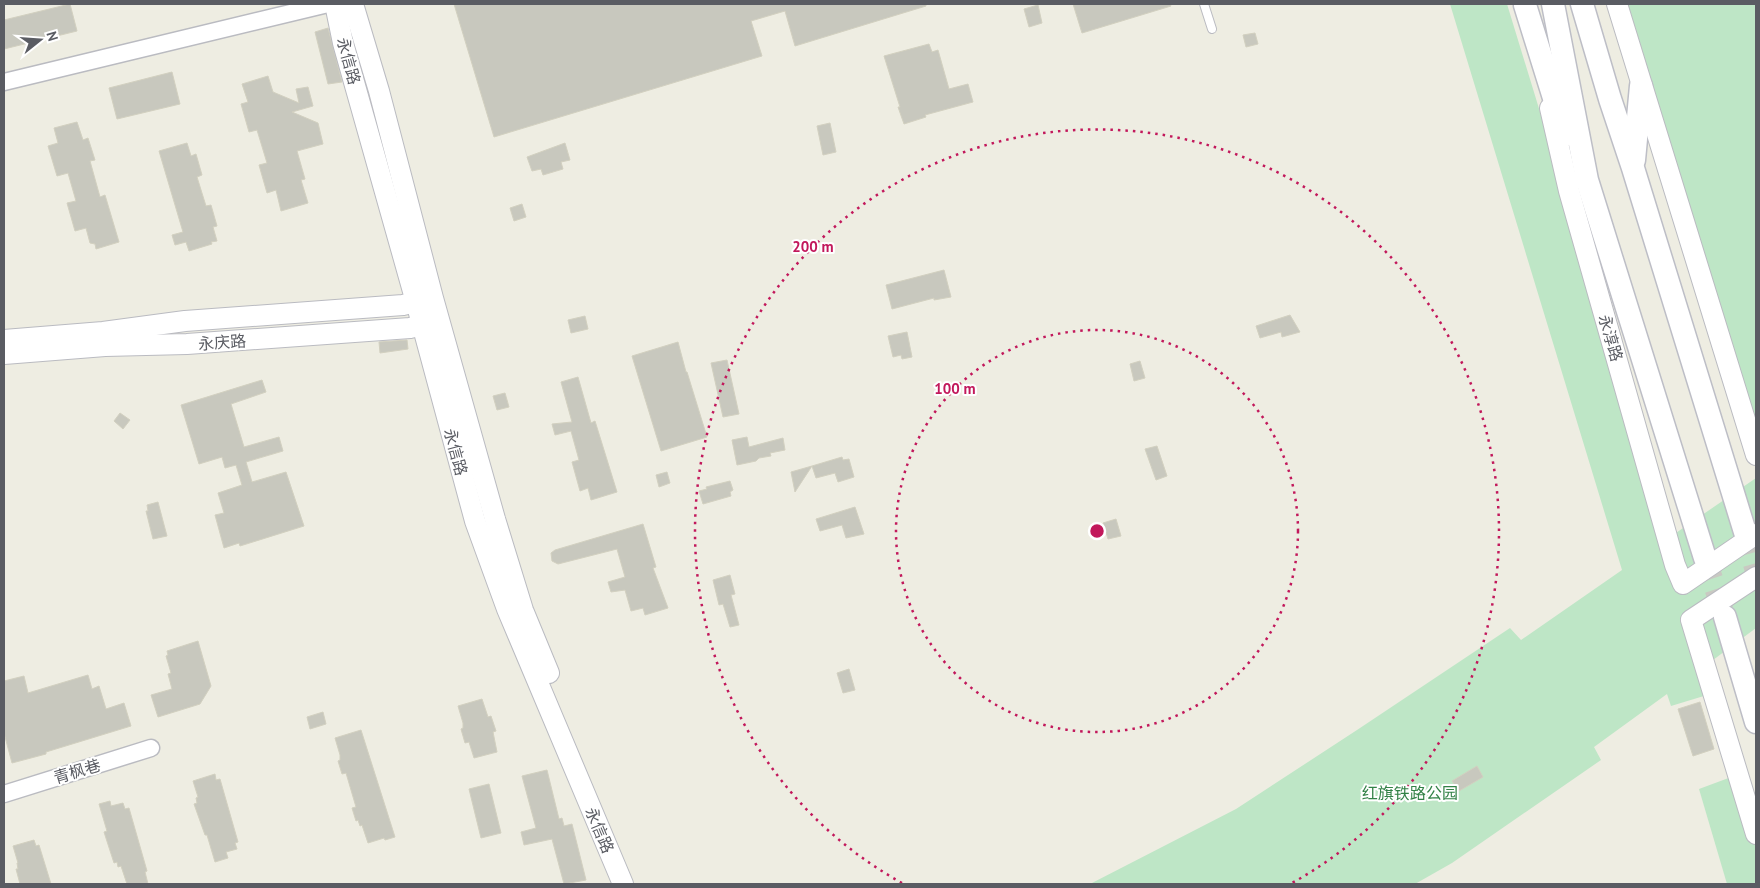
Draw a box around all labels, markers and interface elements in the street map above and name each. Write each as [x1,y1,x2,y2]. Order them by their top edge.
north arrow [15,15,65,65]
text: N [42,29,62,43]
street label: 永信路 [333,35,365,87]
text: 200 m [792,237,834,256]
street label: 永淳路 [1595,312,1627,364]
street label: 永庆路 [197,330,247,354]
text: 100 m [934,379,976,398]
street label: 永信路 [440,426,472,478]
centre of rings [1088,522,1106,540]
street label: 青枫巷 [51,754,103,788]
park label: 红旗铁路公园 [1362,783,1458,803]
street label: 永信路 [581,804,619,856]

